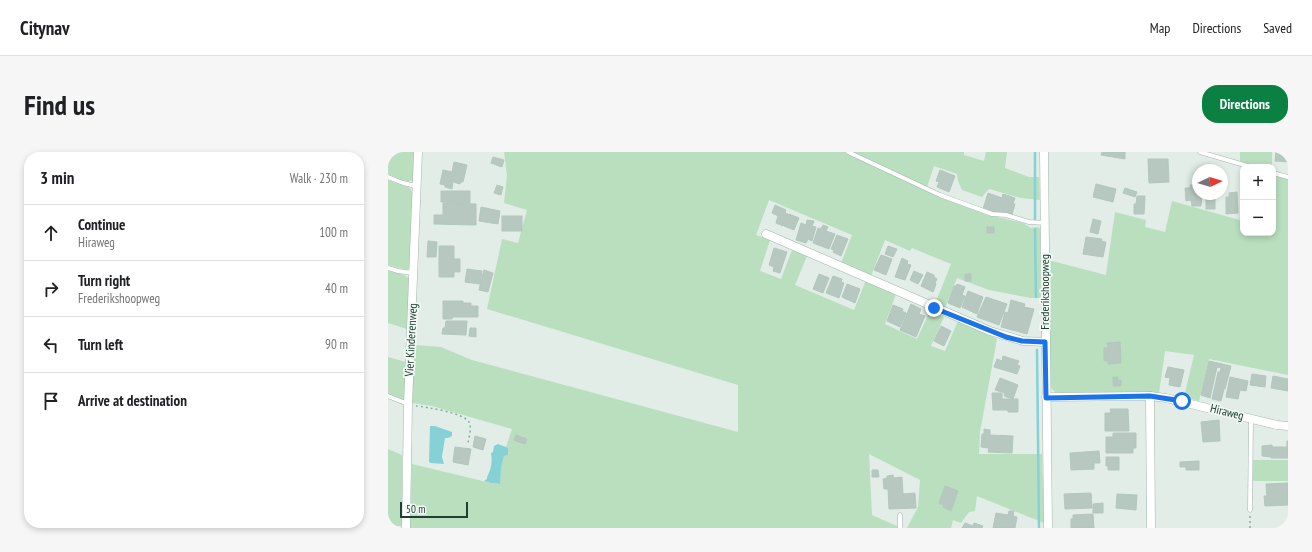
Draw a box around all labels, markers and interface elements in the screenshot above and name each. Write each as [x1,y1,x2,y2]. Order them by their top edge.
text: Citynav [20,16,70,40]
text: Map [1150,19,1170,37]
text: Directions [1192,19,1241,37]
text: Saved [1263,19,1292,37]
button: Directions [1202,85,1288,123]
text: Find us [24,86,95,123]
north arrow [1192,164,1228,200]
map controls [1240,164,1276,236]
button: + [1240,164,1276,200]
text: 3 min [40,167,74,189]
text: Walk · 230 m [290,170,348,187]
button: − [1240,200,1276,236]
text: Continue [78,215,125,234]
icon: ahead [40,222,62,244]
text: 100 m [319,224,348,241]
text: Hiraweg [78,234,115,251]
street label: Frederikshoopweg [1037,254,1052,330]
text: Turn right [78,271,130,290]
icon: right [40,278,62,300]
text: 40 m [325,280,348,297]
text: Frederikshoopweg [78,290,160,307]
route end [925,299,943,317]
street label: Vier Kinderenweg [401,303,420,378]
icon: left [40,334,62,356]
text: Turn left [78,335,123,354]
text: 90 m [325,336,348,353]
icon: arrive [40,390,62,412]
text: Arrive at destination [78,391,187,410]
route start [1173,392,1191,410]
street label: Hiraweg [1209,400,1245,423]
scale bar [400,500,468,519]
text: 50 m [406,502,425,516]

